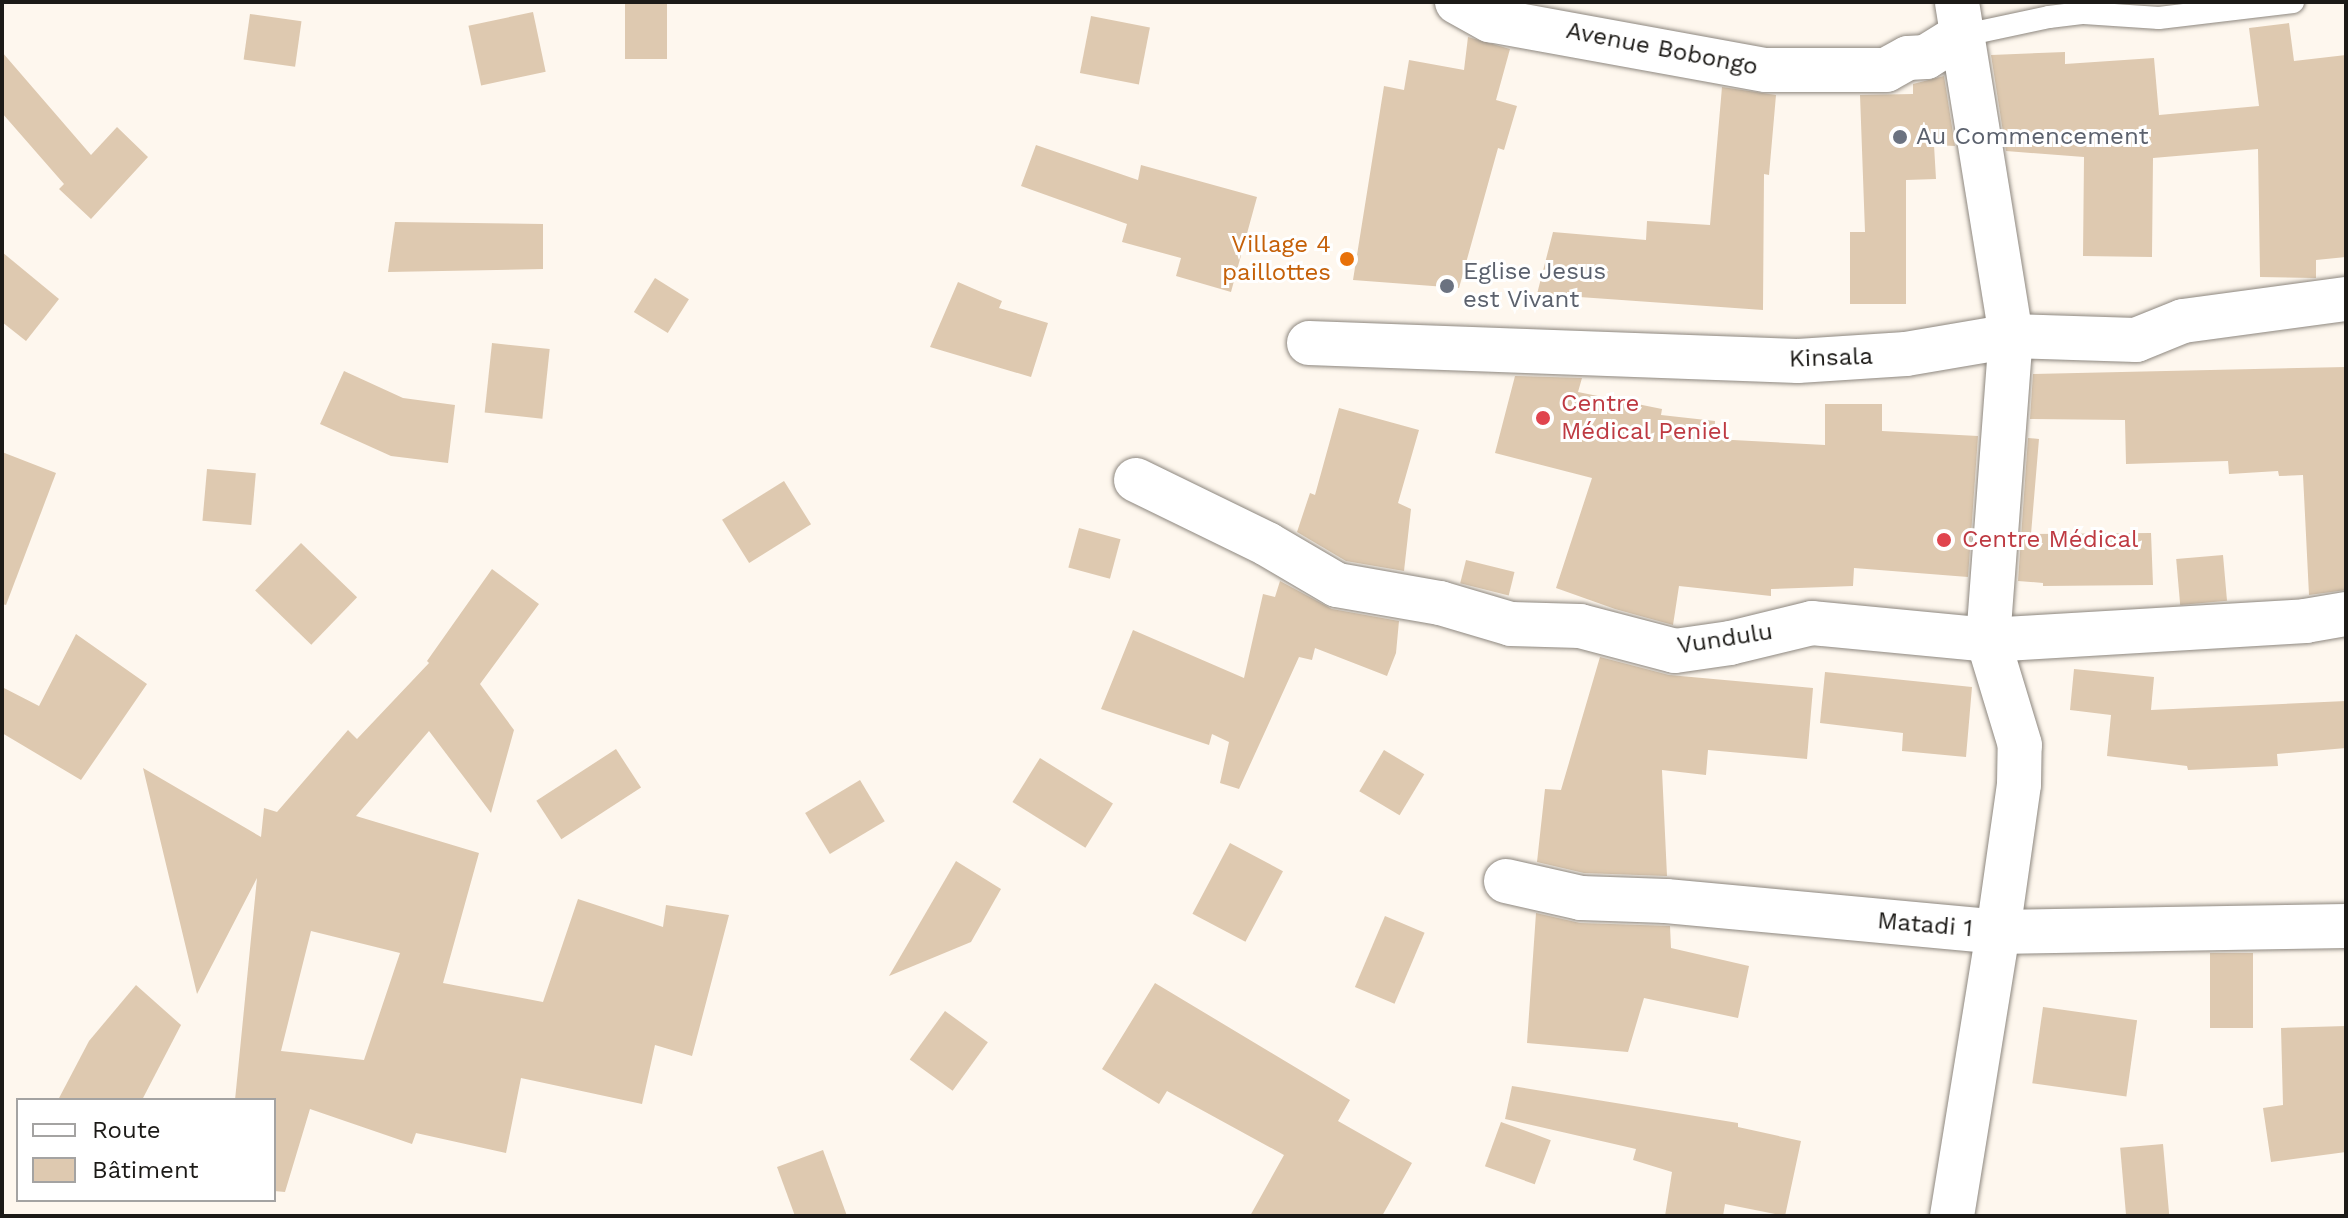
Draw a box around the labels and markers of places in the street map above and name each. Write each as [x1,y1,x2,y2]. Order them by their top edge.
place label: Au Commencement [1916,123,2149,151]
marker: Au Commencement [1891,128,1909,146]
place label: Village 4 paillottes [1222,231,1331,287]
marker: Village 4 paillottes [1338,250,1356,268]
place label: Eglise Jesus est Vivant [1463,258,1607,314]
marker: Eglise Jesus est Vivant [1438,277,1456,295]
place label: Centre Médical Peniel [1561,390,1730,446]
marker: Centre Médical Peniel [1532,407,1554,429]
place label: Centre Médical [1962,526,2138,554]
marker: Centre Médical [1933,529,1955,551]

